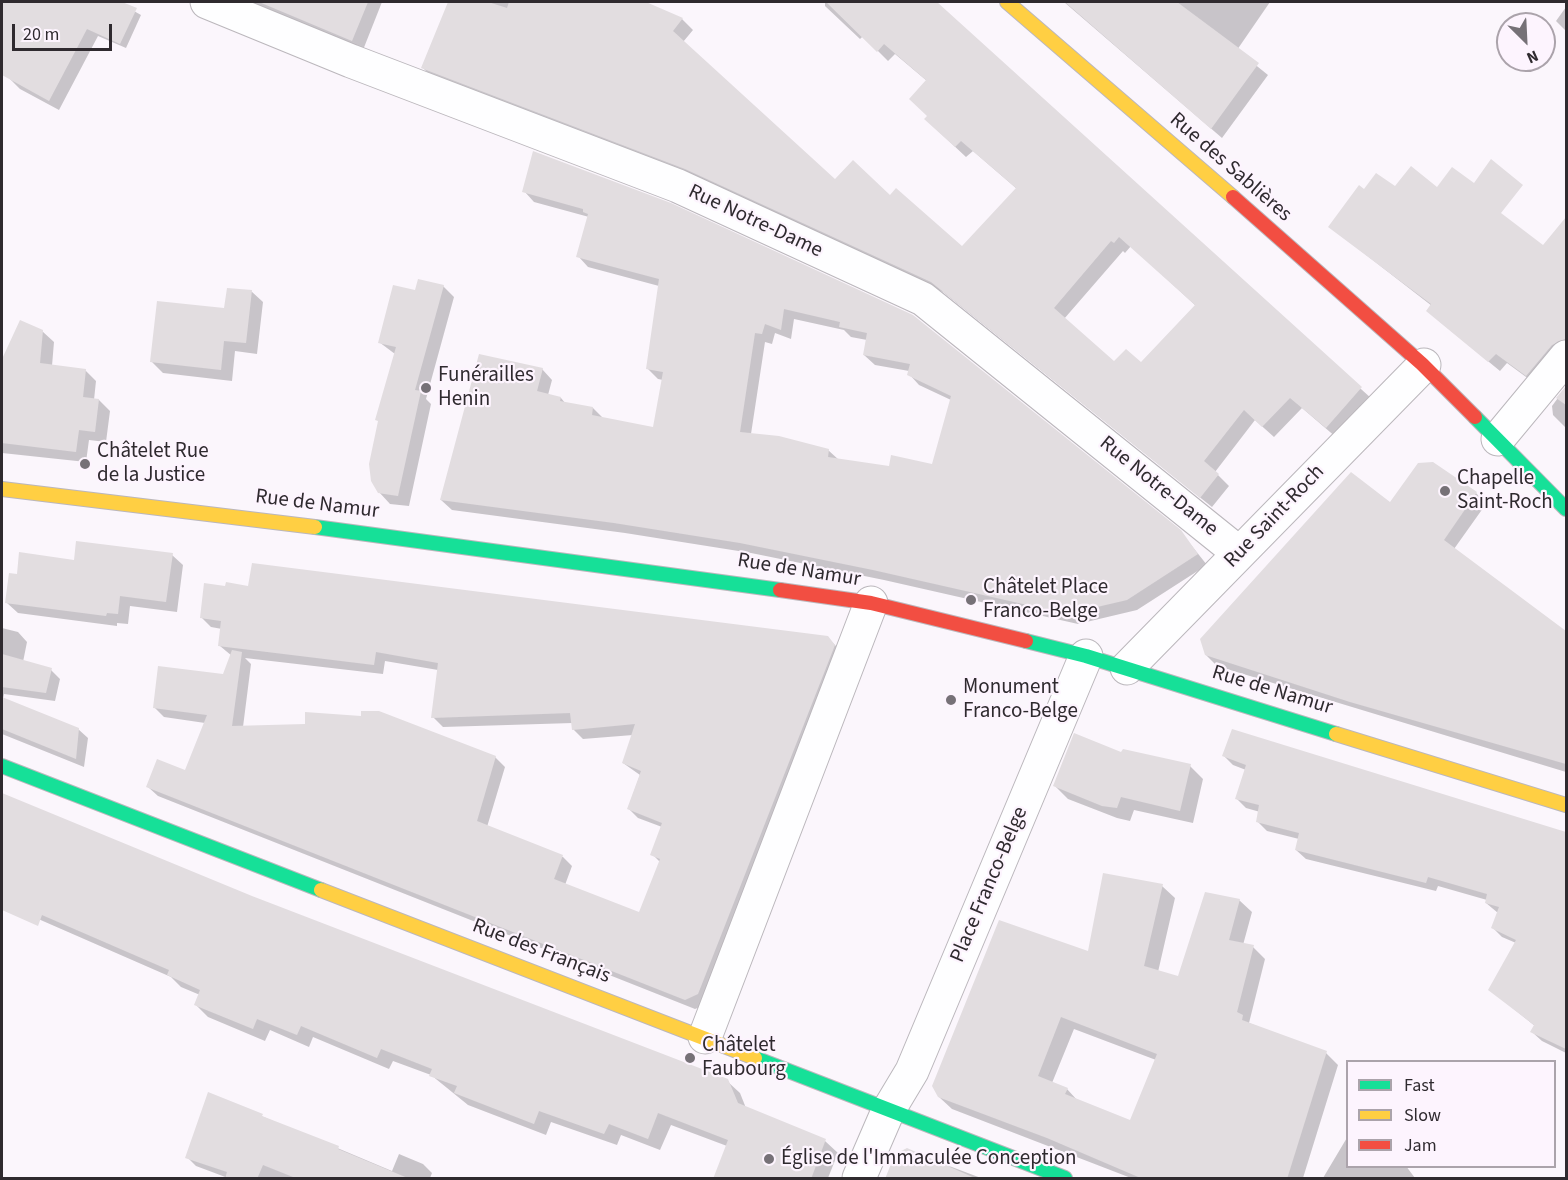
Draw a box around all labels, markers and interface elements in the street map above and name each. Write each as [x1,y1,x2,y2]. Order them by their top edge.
scale bar [15,12,116,50]
north arrow [1496,12,1556,72]
text: 20 m [23,22,59,47]
text: N [1523,44,1542,69]
street label: Rue des Sablières [1164,108,1296,228]
street label: Rue Notre-Dame [684,180,826,264]
place label: Funérailles Henin [438,363,534,413]
marker: Funérailles Henin [419,381,433,395]
street label: Rue Notre-Dame [1094,432,1222,542]
place label: Châtelet Rue de la Justice [97,439,209,489]
marker: Châtelet Rue de la Justice [78,457,92,471]
street label: Rue Saint-Roch [1220,460,1330,574]
place label: Chapelle Saint-Roch [1457,466,1553,516]
marker: Chapelle Saint-Roch [1438,484,1452,498]
street label: Rue de Namur [254,485,380,525]
street label: Rue de Namur [736,549,862,593]
place label: Châtelet Place Franco-Belge [983,575,1108,625]
marker: Châtelet Place Franco-Belge [964,593,978,607]
street label: Rue de Namur [1209,661,1335,721]
place label: Monument Franco-Belge [963,675,1078,725]
marker: Monument Franco-Belge [944,693,958,707]
street label: Place Franco-Belge [946,803,1034,967]
street label: Rue des Français [468,914,614,990]
place label: Châtelet Faubourg [702,1033,786,1083]
marker: Châtelet Faubourg [683,1051,697,1065]
legend [1346,1060,1556,1168]
text: Fast [1404,1073,1435,1098]
text: Slow [1404,1103,1441,1128]
text: Jam [1404,1133,1437,1158]
place label: Église de l'Immaculée Conception [781,1146,1077,1172]
marker: Église de l'Immaculée Conception [762,1152,776,1166]

